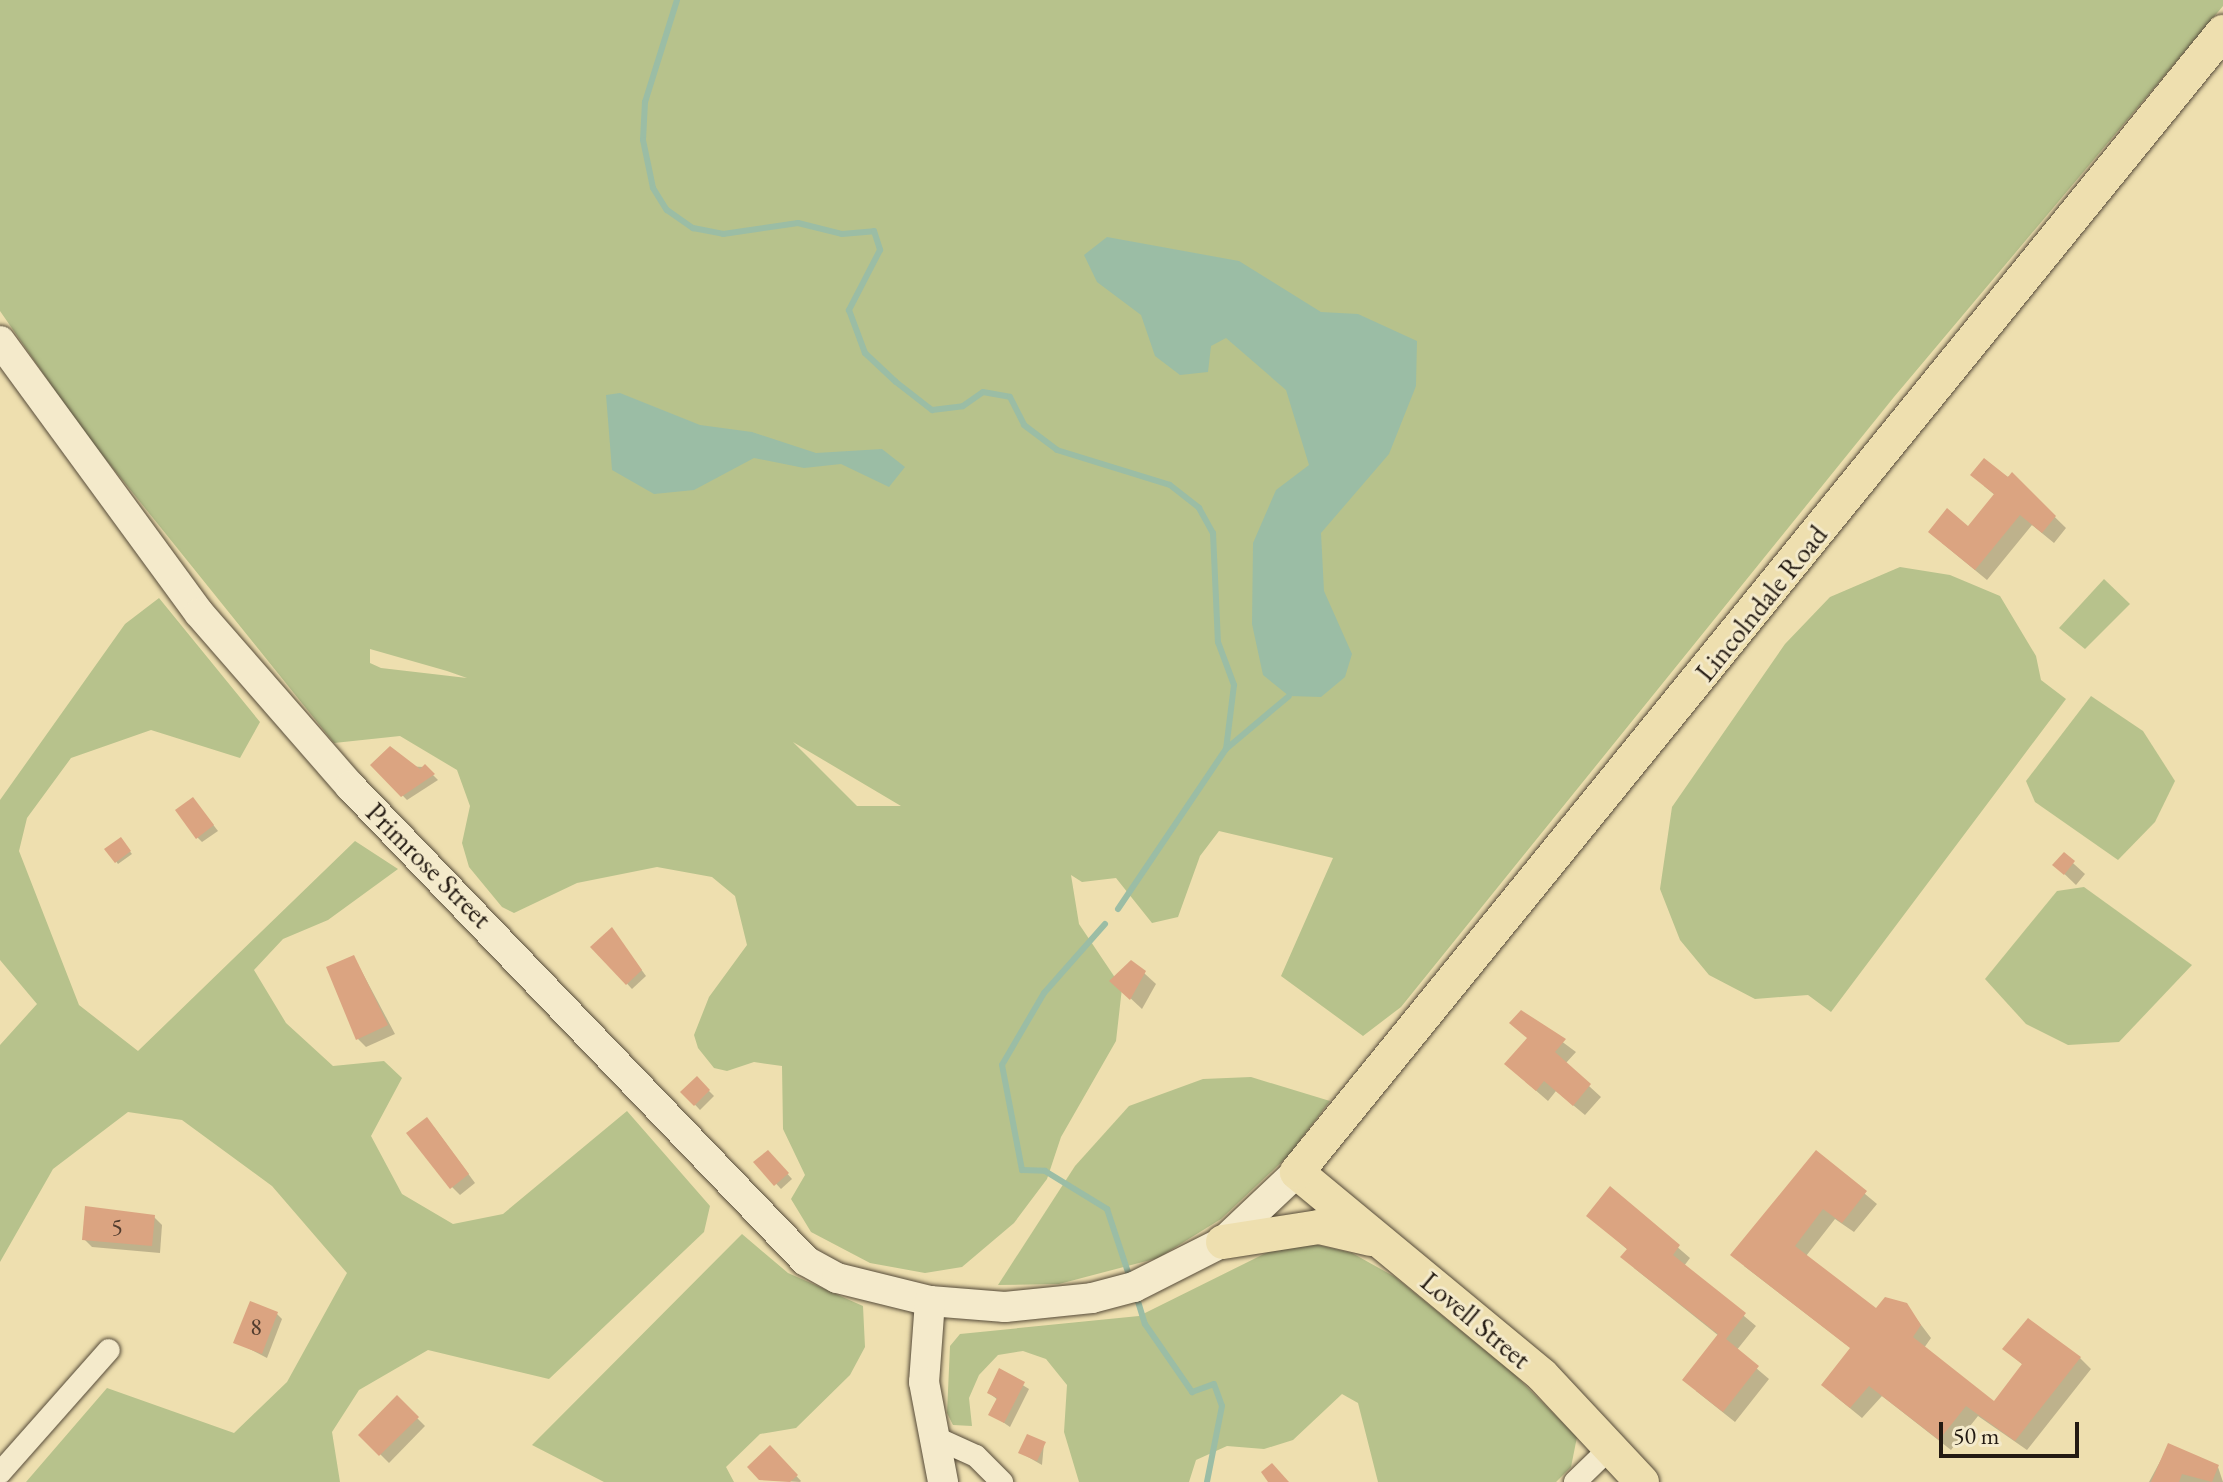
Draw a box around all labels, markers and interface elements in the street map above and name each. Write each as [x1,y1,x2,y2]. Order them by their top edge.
street label: Lincolndale Road [1688,518,1834,688]
street label: Primrose Street [359,795,499,935]
house number: 5 [111,1213,123,1241]
street label: Lovell Street [1414,1264,1538,1376]
house number: 8 [250,1313,262,1341]
scale bar [1943,1406,2083,1456]
text: 50 m [1953,1420,2000,1451]

